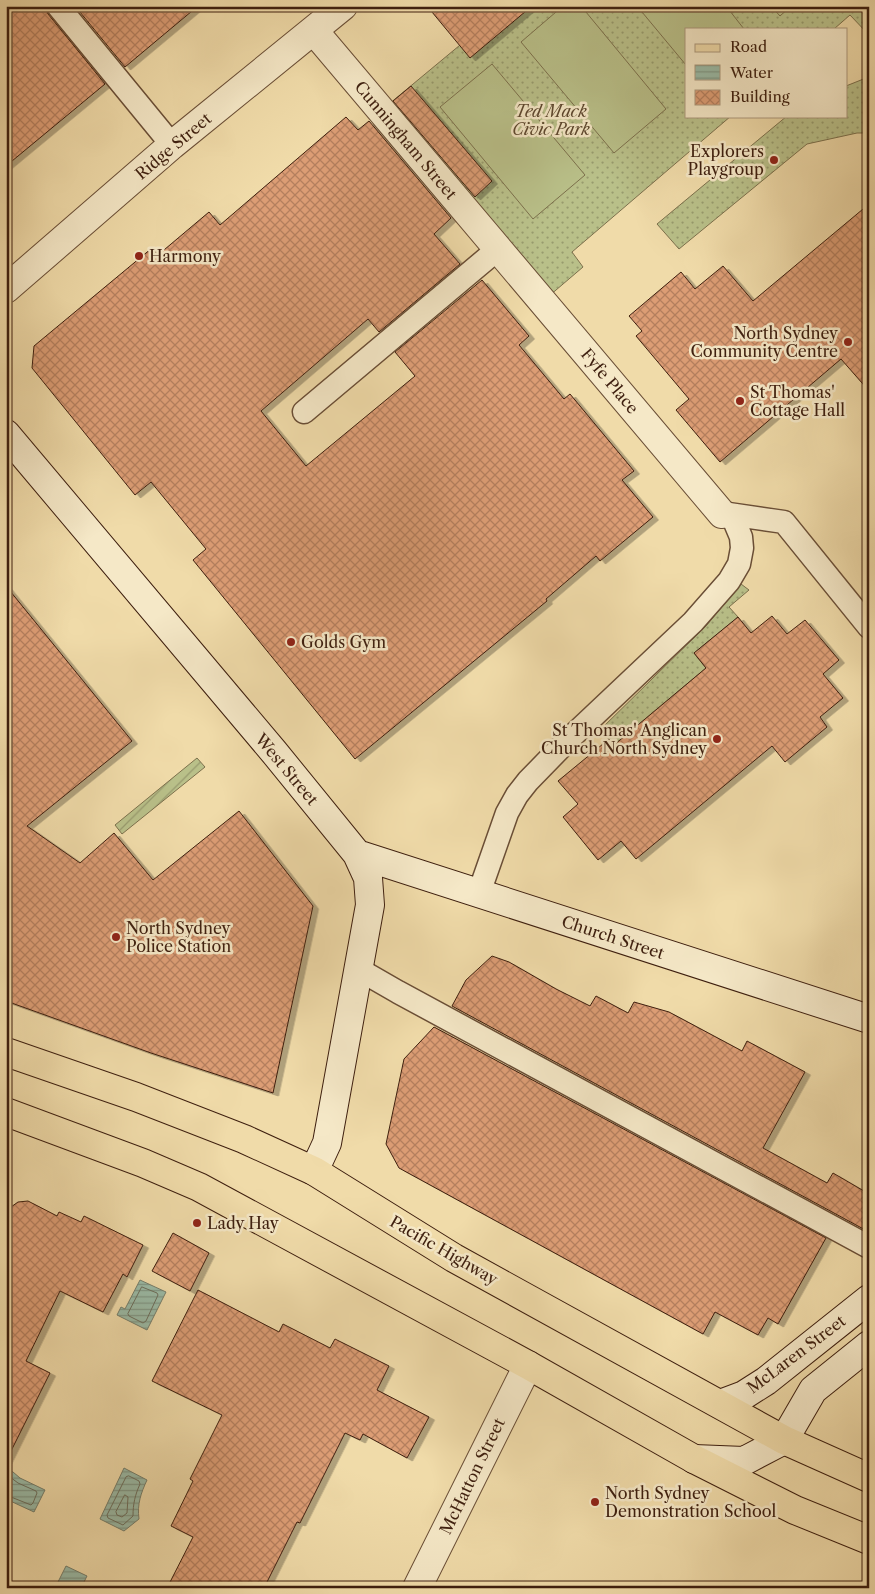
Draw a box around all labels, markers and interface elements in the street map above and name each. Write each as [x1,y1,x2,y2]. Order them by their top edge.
legend [685,28,848,118]
text: Road [730,37,767,56]
text: Water [729,63,774,82]
street label: Cunningham Street [351,77,462,204]
text: Building [730,87,790,106]
park label: Ted Mack Civic Park [512,101,591,139]
street label: Ridge Street [131,108,215,184]
place label: Explorers Playgroup [688,141,764,179]
marker: Explorers Playgroup [768,154,780,166]
place label: Harmony [149,246,222,266]
marker: Harmony [133,250,145,262]
place label: North Sydney Community Centre [691,323,839,361]
marker: North Sydney Community Centre [842,336,854,348]
street label: Fyfe Place [577,344,643,418]
place label: St Thomas' Cottage Hall [750,382,845,420]
marker: St Thomas' Cottage Hall [734,395,746,407]
place label: Golds Gym [301,632,386,652]
marker: Golds Gym [285,636,297,648]
place label: St Thomas' Anglican Church North Sydney [541,720,708,758]
street label: West Street [251,728,323,809]
marker: St Thomas' Anglican Church North Sydney [711,733,723,745]
street label: Church Street [559,911,667,963]
place label: North Sydney Police Station [126,918,232,956]
marker: North Sydney Police Station [110,931,122,943]
street label: Pacific Highway [387,1211,502,1289]
place label: Lady Hay [207,1213,280,1233]
marker: Lady Hay [191,1217,203,1229]
street label: McLaren Street [743,1310,849,1398]
street label: McHatton Street [435,1414,509,1537]
place label: North Sydney Demonstration School [605,1483,777,1521]
marker: North Sydney Demonstration School [589,1496,601,1508]

